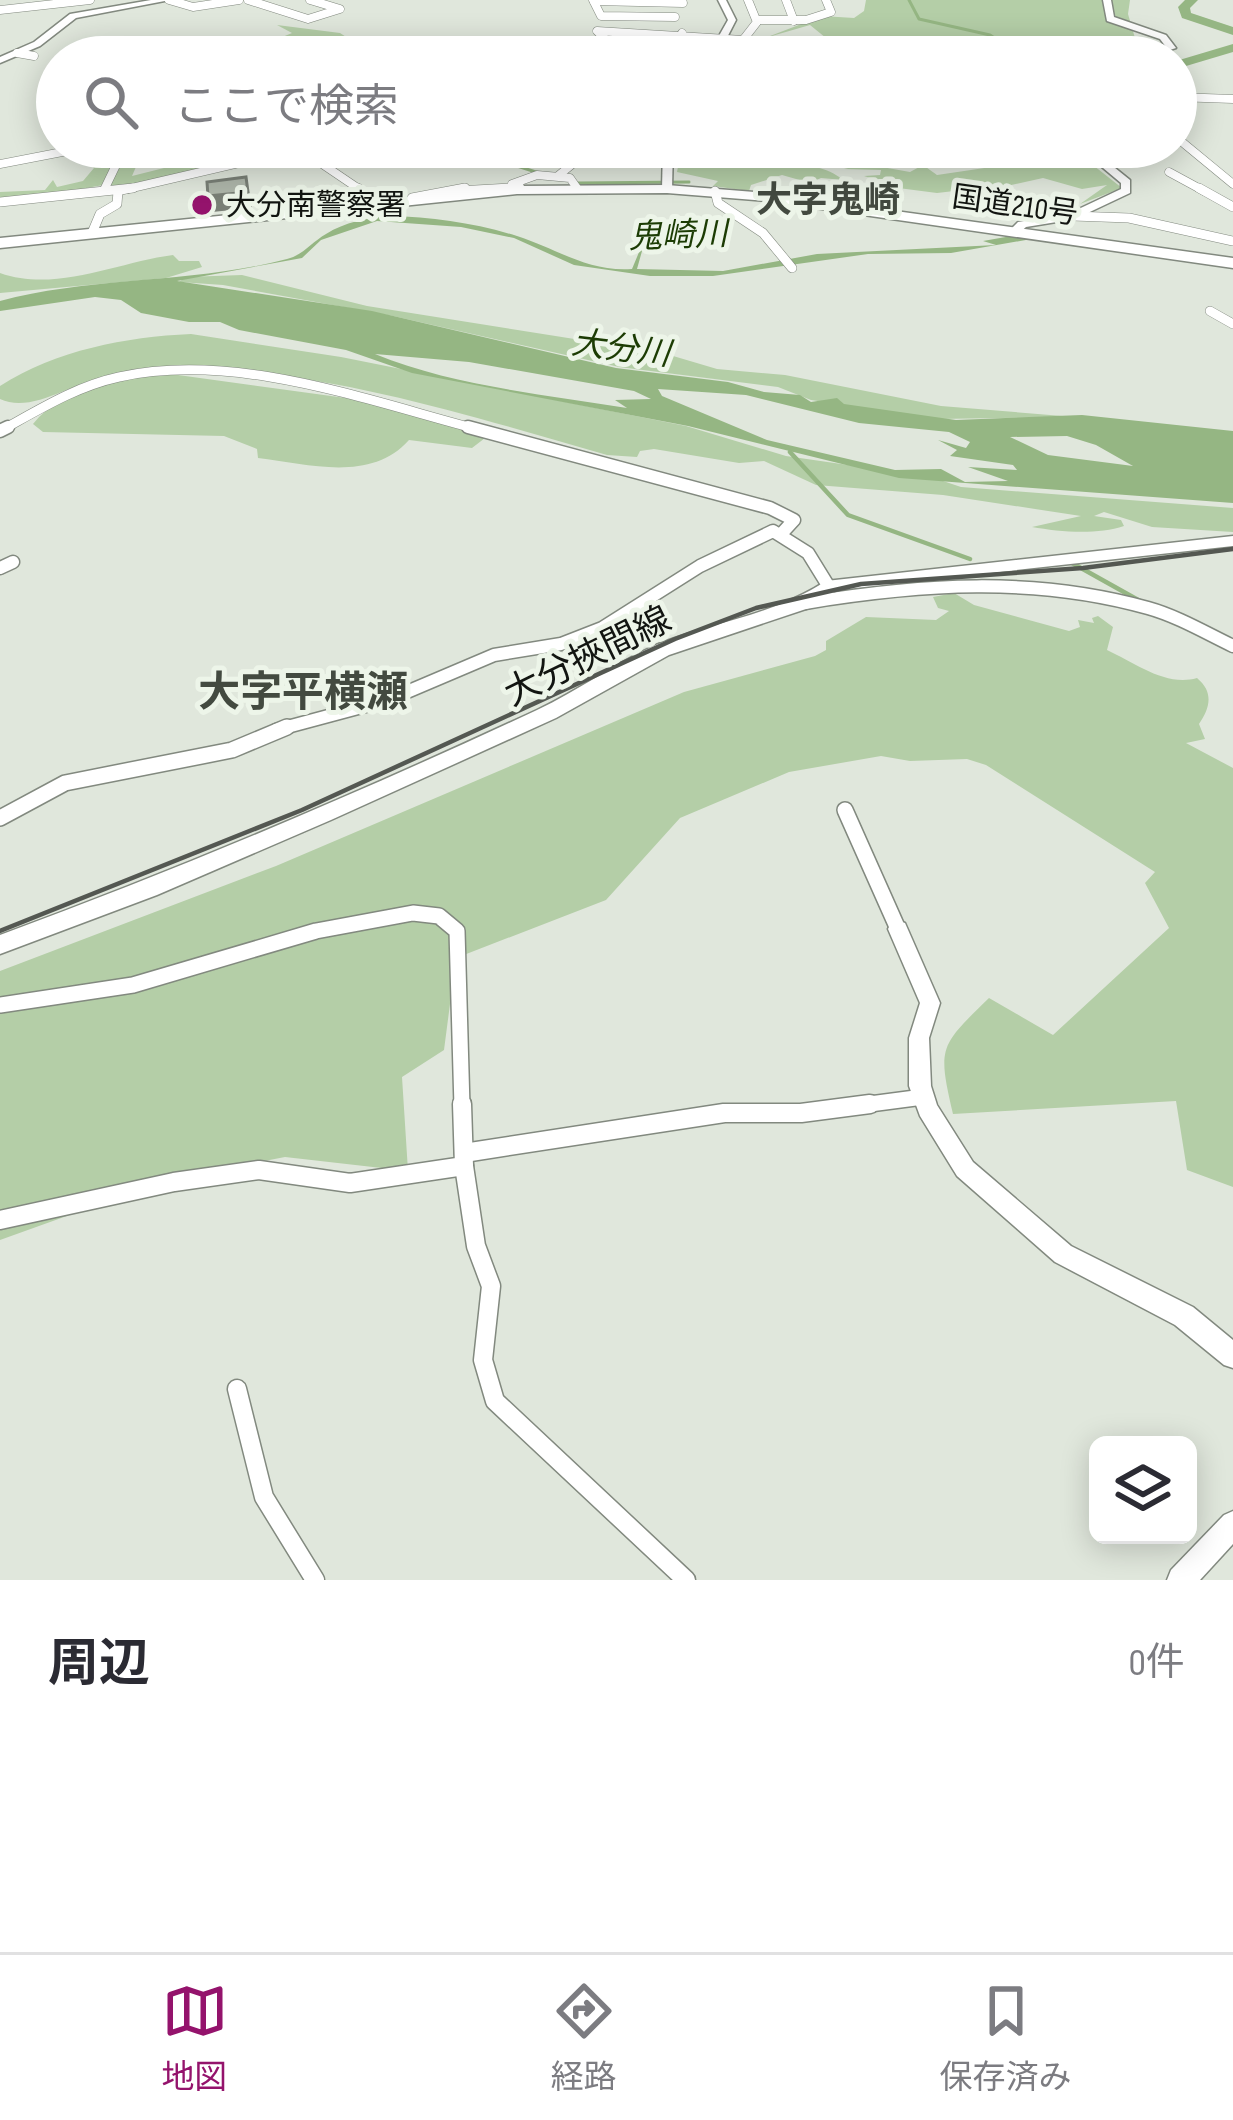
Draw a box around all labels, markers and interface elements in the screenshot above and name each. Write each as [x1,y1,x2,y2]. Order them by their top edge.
search box [36,36,1197,168]
icon: search [78,69,144,135]
text: ここで検索 [174,80,399,135]
street label: 国道210号 [950,179,1080,233]
district label: 大字鬼崎 [756,180,900,223]
place label: 大分南警察署 [226,188,406,224]
marker: 大分南警察署 [189,192,215,218]
water label: 鬼崎川 [628,214,731,258]
water label: 大分川 [569,323,675,375]
street label: 大分挾間線 [498,598,678,716]
district label: 大字平横瀬 [198,668,408,719]
map controls [1089,1436,1197,1544]
button: layers [1089,1436,1197,1544]
text: 周辺 [48,1634,150,1695]
text: 0件 [1129,1640,1185,1687]
tab: 地図 [162,1978,228,2098]
tab: 経路 [551,1978,617,2098]
tab: 保存済み [940,1978,1072,2098]

